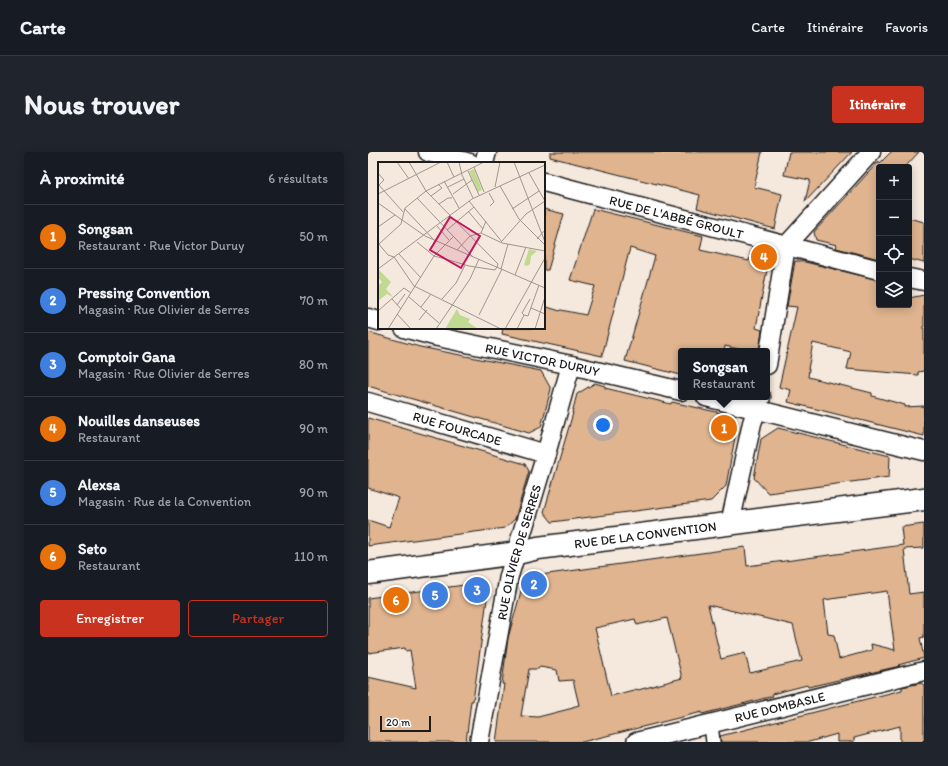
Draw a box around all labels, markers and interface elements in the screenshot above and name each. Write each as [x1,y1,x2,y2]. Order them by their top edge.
text: Carte [20,16,66,39]
text: Carte [751,19,785,36]
text: Itinéraire [807,19,863,36]
text: Favoris [885,19,928,36]
button: Itinéraire [832,86,924,123]
text: Nous trouver [24,87,179,121]
inset map [378,162,545,329]
map controls [876,164,912,308]
button: + [876,164,912,200]
text: À proximité [40,168,125,188]
text: 6 résultats [268,171,328,186]
street label: RUE DE L'ABBÉ GROULT [608,193,746,242]
button: − [876,200,912,236]
text: Songsan [78,220,133,238]
text: 1 [50,229,56,244]
text: 50 m [299,229,328,244]
button: locate [876,236,912,272]
text: Restaurant · Rue Victor Duruy [78,238,244,253]
pin: 4 [751,242,777,272]
button: layers [876,272,912,308]
text: Pressing Convention [78,284,210,302]
text: 2 [50,293,56,308]
text: 70 m [300,293,328,308]
text: Magasin · Rue Olivier de Serres [78,302,250,317]
street label: RUE VICTOR DURUY [484,340,601,380]
text: Comptoir Gana [78,348,175,366]
popup [678,348,770,400]
text: 3 [49,357,57,372]
text: 80 m [299,357,328,372]
text: Songsan [693,358,748,376]
text: Magasin · Rue Olivier de Serres [78,366,250,381]
text: Restaurant [693,376,755,391]
street label: RUE FOURCADE [411,409,503,449]
text: Nouilles danseuses [78,412,200,430]
pin: 1 [711,413,737,443]
your location [593,415,613,435]
text: 4 [49,421,57,436]
text: 90 m [299,421,328,436]
text: Restaurant [78,430,140,445]
text: Alexsa [78,476,120,494]
street label: RUE OLIVIER DE SERRES [494,483,544,621]
text: 5 [50,485,56,500]
text: 90 m [299,485,328,500]
text: Magasin · Rue de la Convention [78,494,251,509]
street label: RUE DE LA CONVENTION [573,518,717,551]
text: Seto [78,540,107,558]
text: 6 [50,549,56,564]
text: 110 m [294,549,328,564]
text: Restaurant [78,558,140,573]
pin: 2 [521,569,547,599]
pin: 3 [464,575,490,605]
pin: 5 [422,580,448,610]
pin: 6 [383,585,409,615]
button: Enregistrer [40,600,180,637]
button: Partager [188,600,328,637]
street label: RUE DOMBASLE [733,689,826,725]
scale bar [380,714,431,733]
text: 20 m [386,716,410,729]

